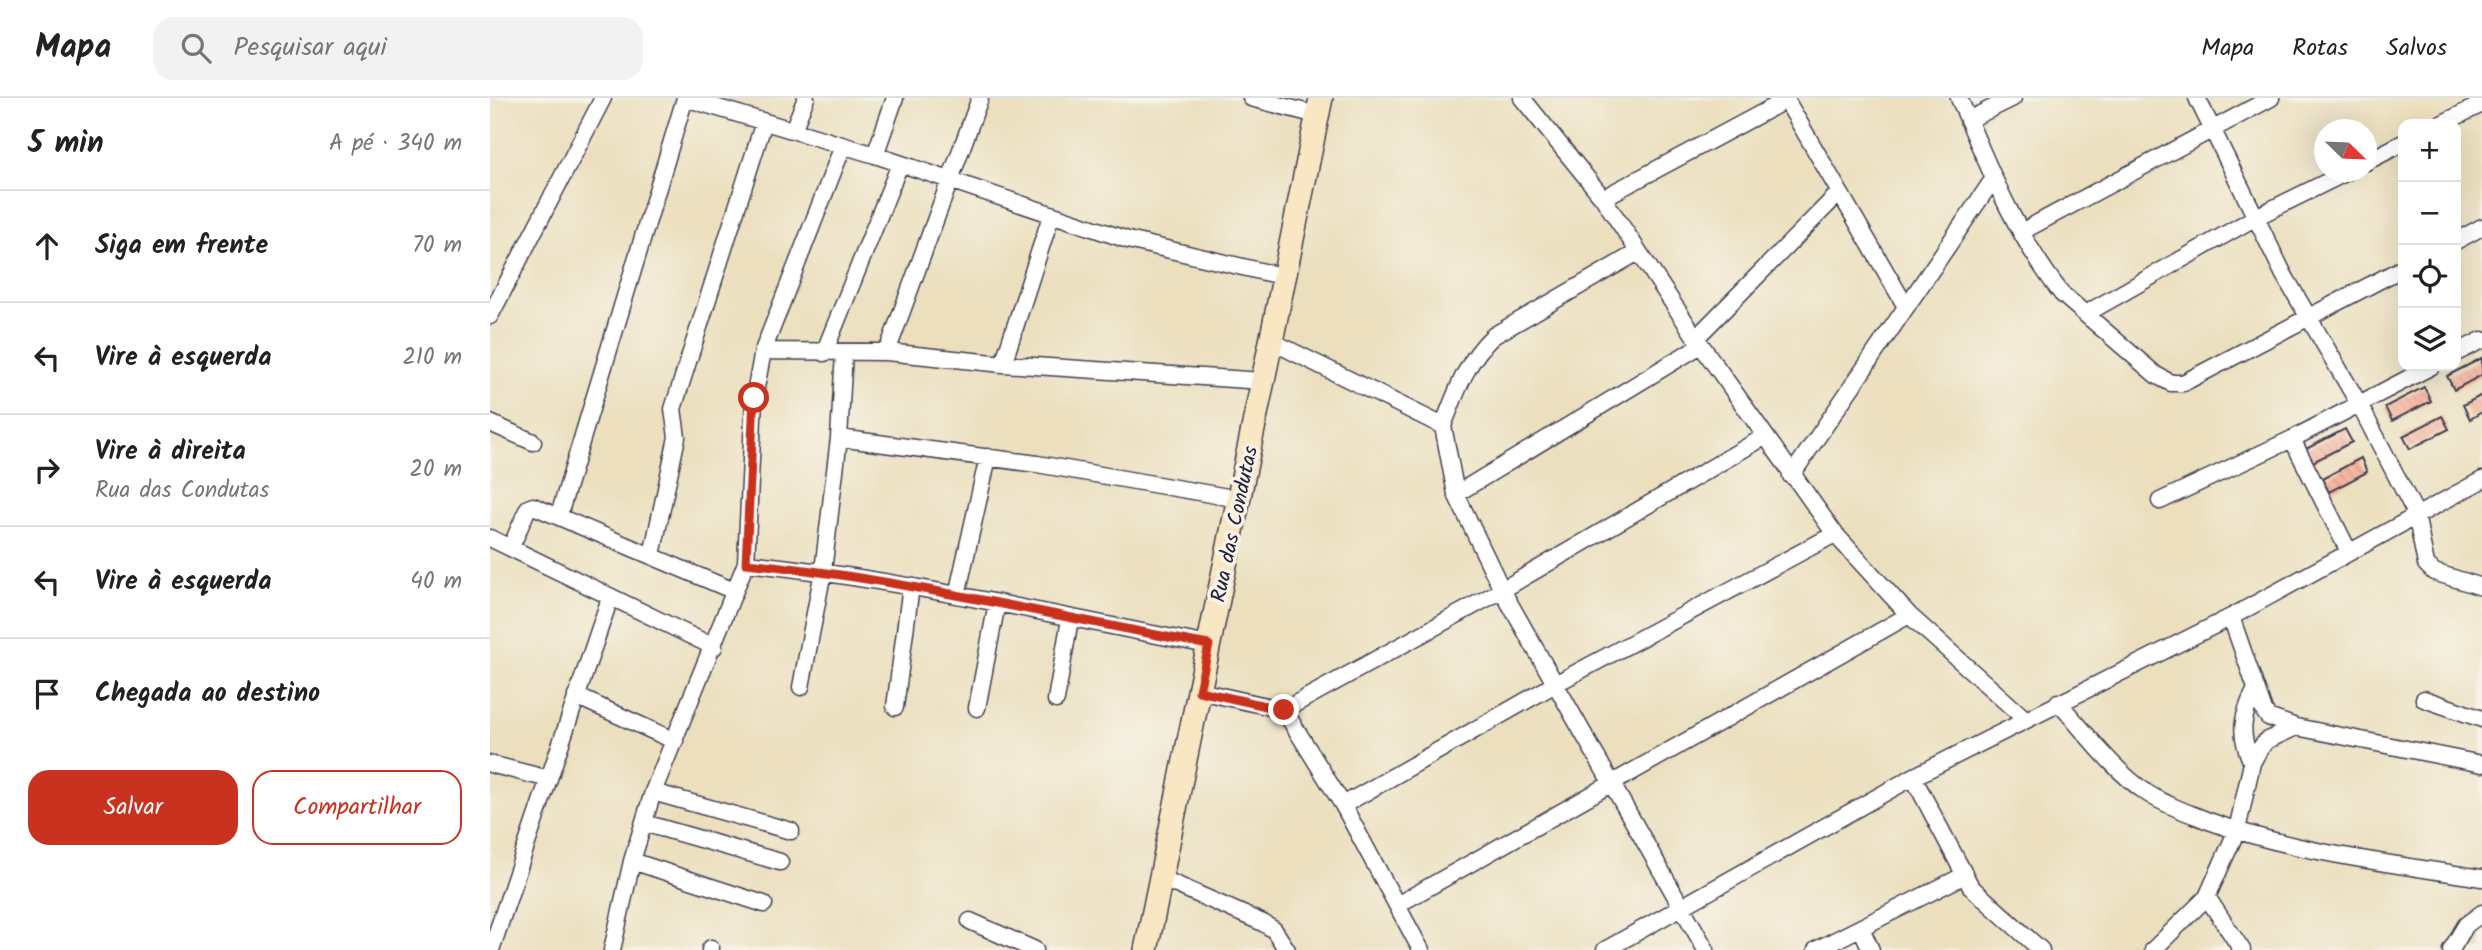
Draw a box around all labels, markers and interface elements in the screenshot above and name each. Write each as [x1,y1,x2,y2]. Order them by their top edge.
search box [153,17,643,80]
text: Mapa [35,22,111,75]
text: Pesquisar aqui [233,27,387,69]
icon: search [177,29,215,67]
text: Mapa [2201,29,2254,68]
text: Rotas [2292,29,2348,68]
text: Salvos [2386,29,2447,68]
north arrow [2314,119,2377,182]
map controls [2398,119,2461,371]
button: + [2398,119,2461,182]
text: 5 min [28,120,104,168]
text: A pé · 340 m [329,126,462,162]
button: − [2398,182,2461,245]
text: Siga em frente [95,225,268,267]
icon: ahead [28,227,66,265]
text: 70 m [412,228,462,264]
button: locate [2398,245,2461,308]
button: layers [2398,308,2461,371]
text: Vire à esquerda [95,337,272,379]
icon: left [28,339,66,377]
text: 210 m [402,340,462,376]
route start [738,382,769,413]
text: Vire à direita [95,431,246,473]
street label: Rua das Condutas [1203,443,1268,606]
icon: right [28,451,66,489]
text: 20 m [410,452,462,488]
text: Rua das Condutas [95,473,269,509]
text: Vire à esquerda [95,561,272,603]
icon: left [28,563,66,601]
text: 40 m [410,564,462,600]
text: Chegada ao destino [95,673,320,715]
icon: arrive [28,675,66,713]
route end [1268,694,1299,725]
button: Salvar [28,770,238,845]
button: Compartilhar [252,770,462,845]

